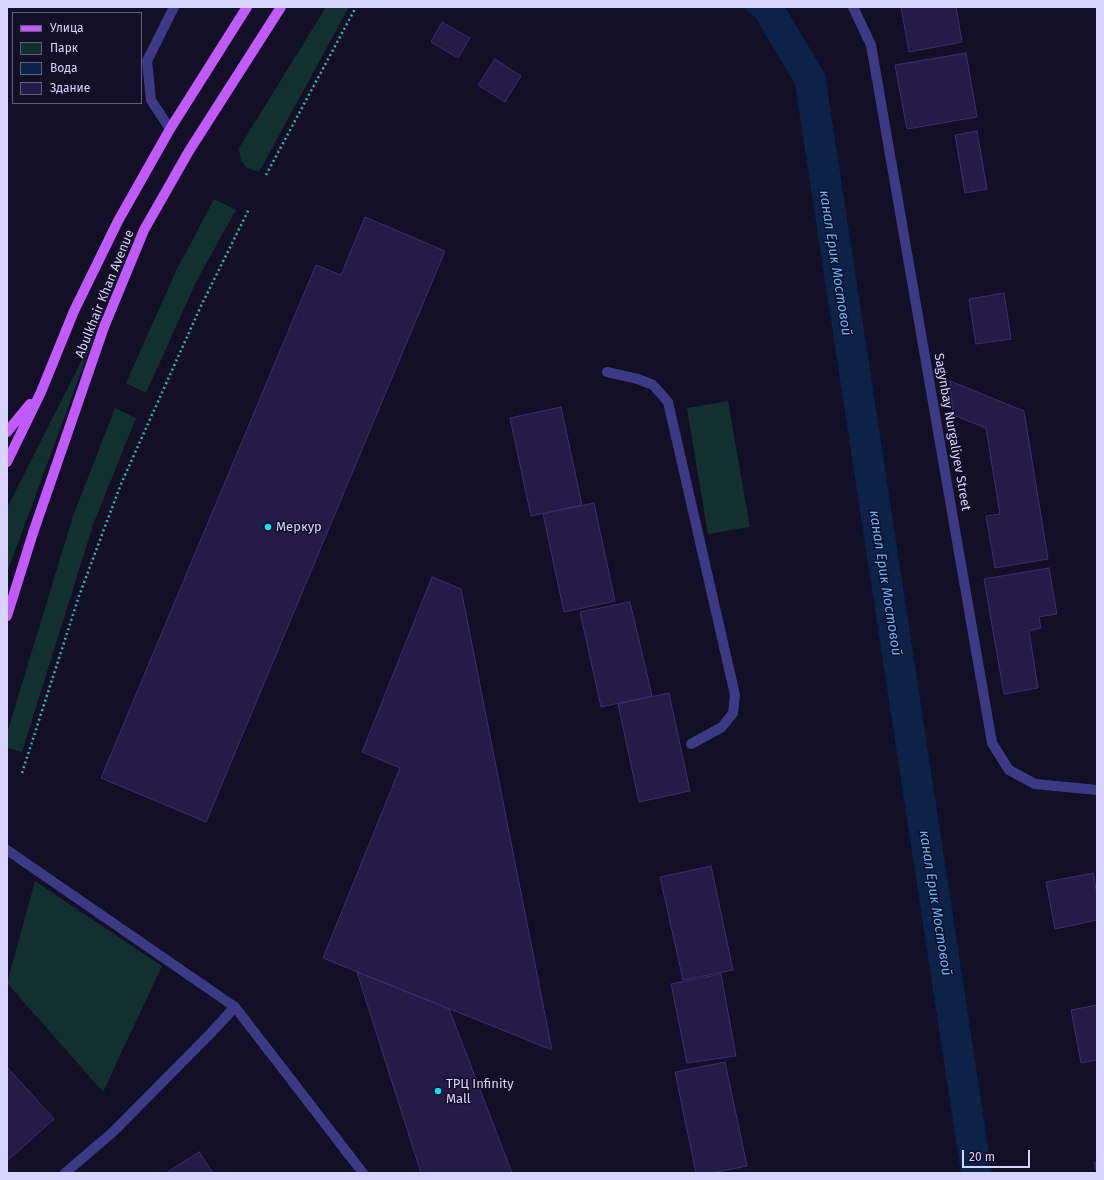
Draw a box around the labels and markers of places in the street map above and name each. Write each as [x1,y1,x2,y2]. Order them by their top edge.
place label: Меркур [276,519,322,535]
marker: Меркур [263,522,273,532]
place label: ТРЦ Infinity Mall [446,1076,514,1107]
marker: ТРЦ Infinity Mall [433,1086,443,1096]

